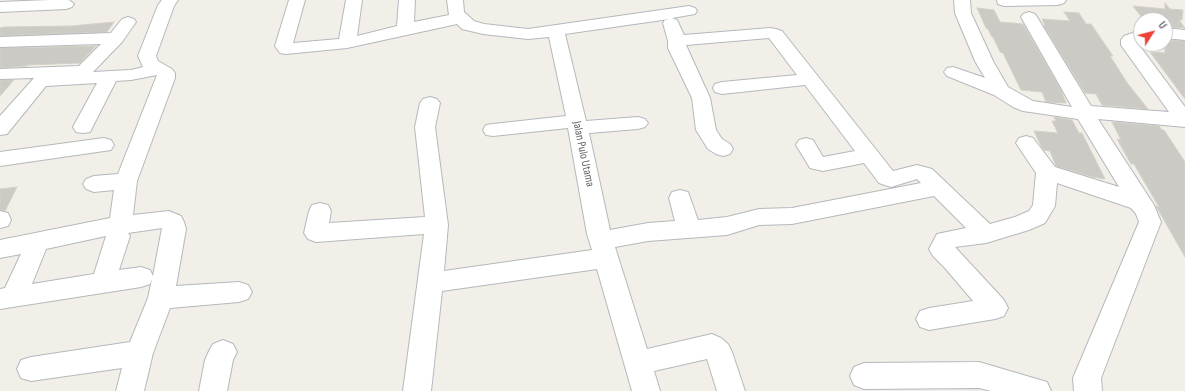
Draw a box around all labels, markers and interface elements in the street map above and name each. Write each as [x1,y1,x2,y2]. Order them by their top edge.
north arrow [1133,12,1173,52]
text: U [1155,19,1169,31]
street label: Jalan Pulo Utama [569,120,597,188]

